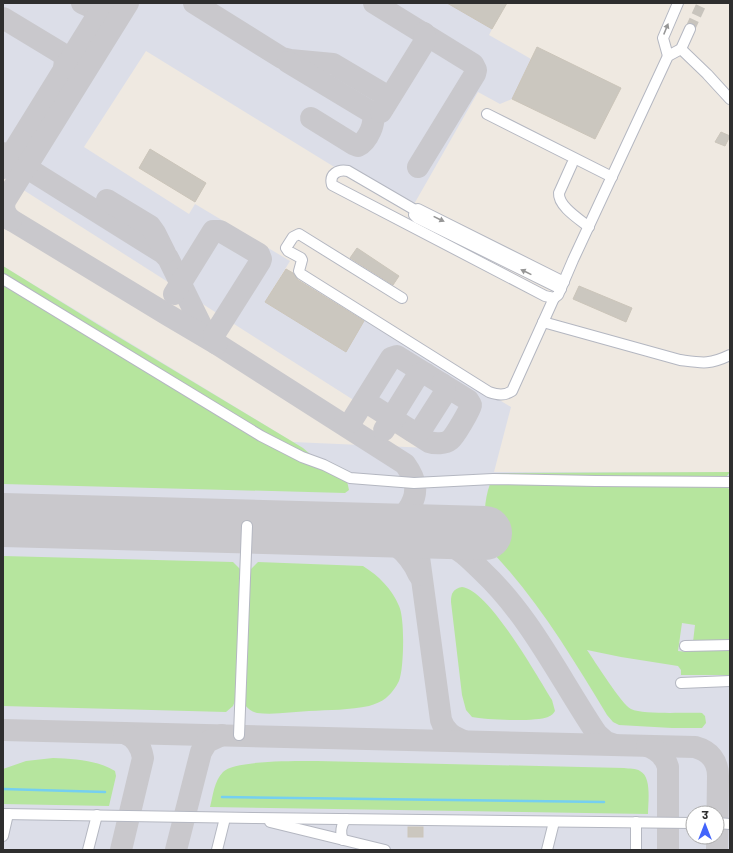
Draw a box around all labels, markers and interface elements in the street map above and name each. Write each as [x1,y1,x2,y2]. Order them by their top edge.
one-way arrow [664,22,670,34]
one-way arrow [433,216,445,222]
one-way arrow [520,269,532,275]
north arrow [685,805,725,845]
text: उ [701,807,709,823]

